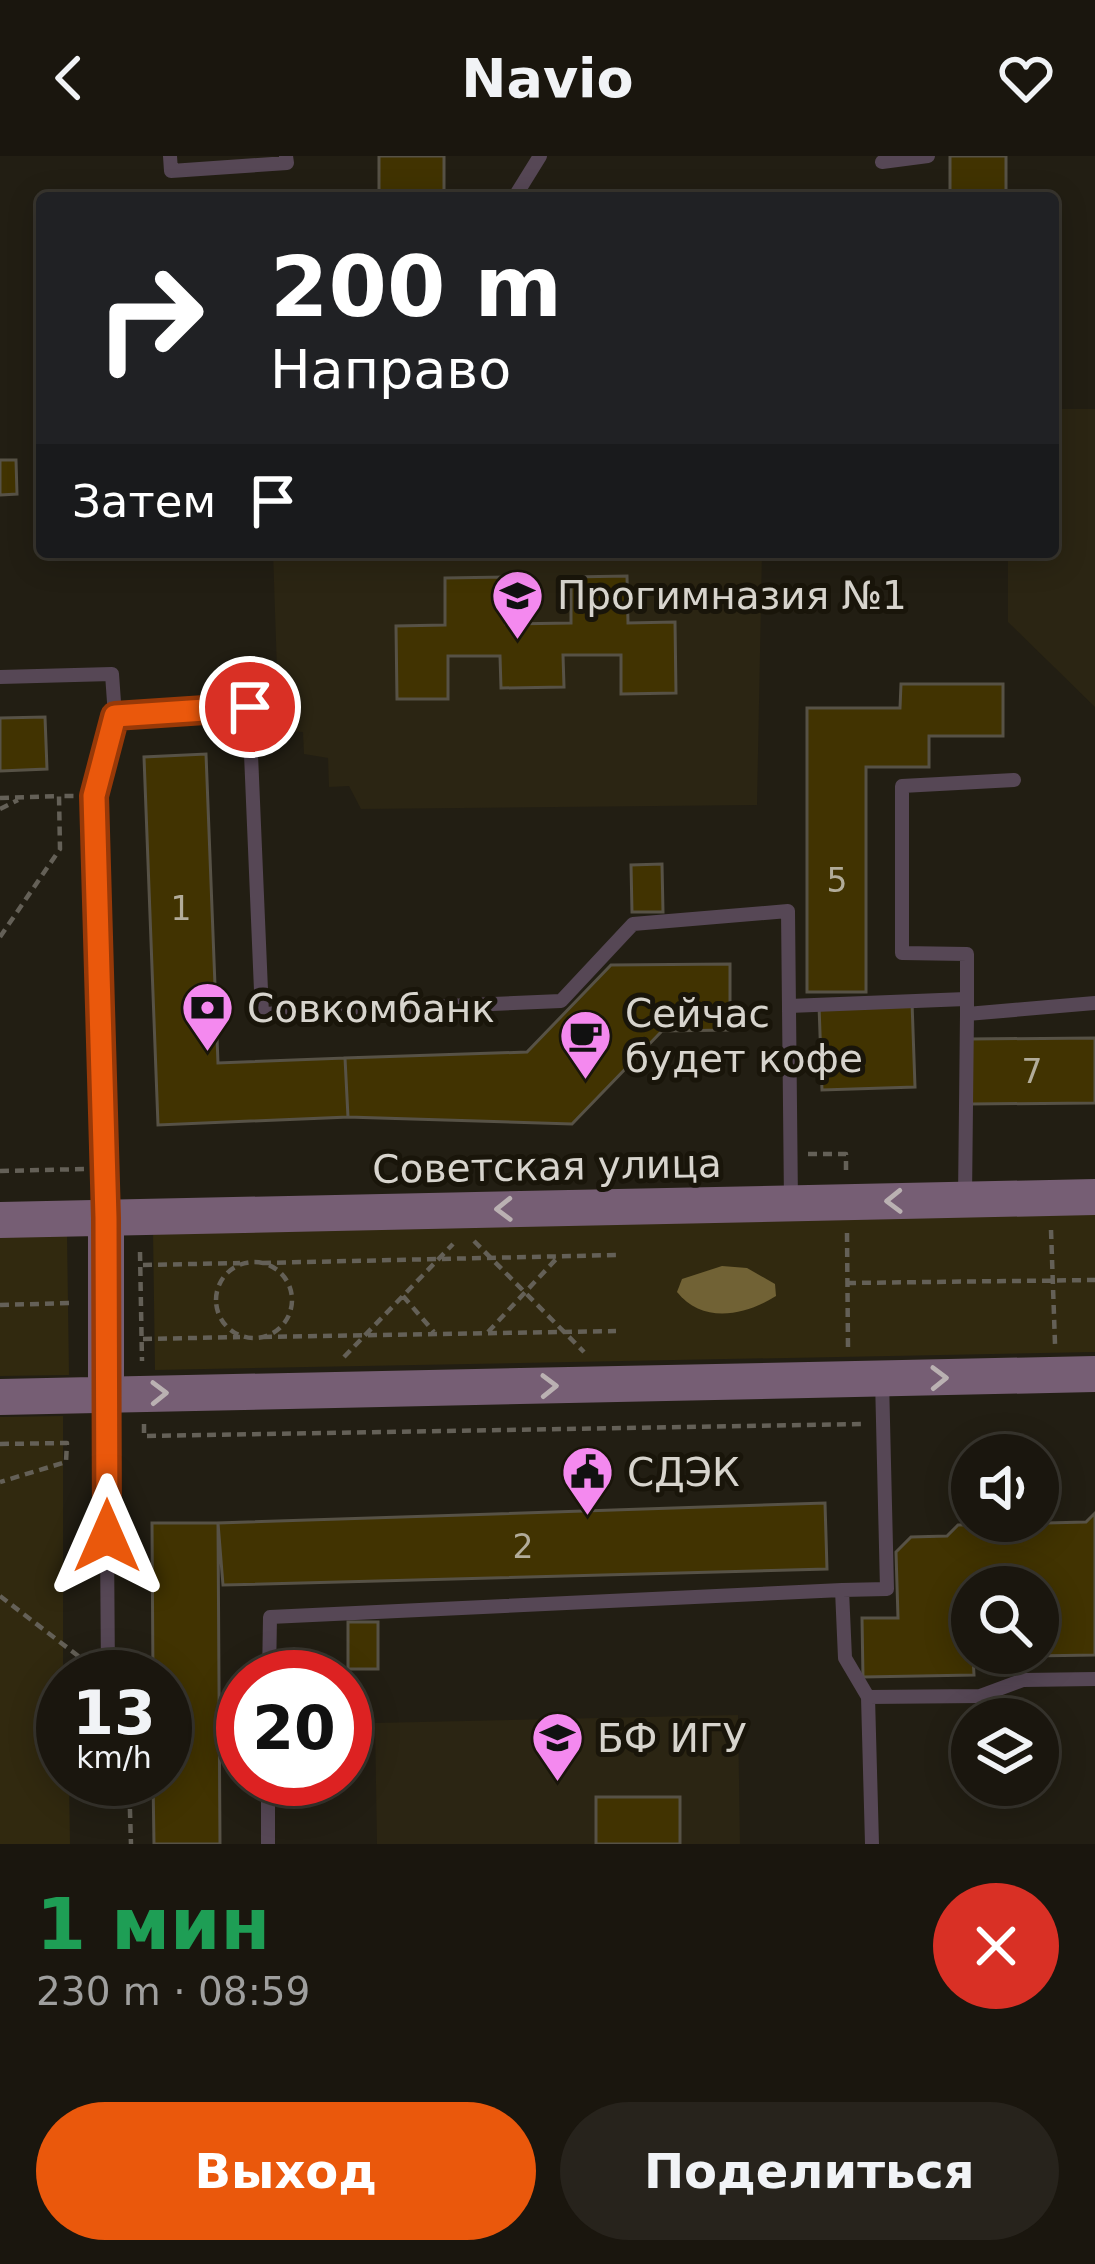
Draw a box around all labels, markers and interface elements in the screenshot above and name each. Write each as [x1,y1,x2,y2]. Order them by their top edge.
icon: back [36,45,102,111]
icon: heart [993,45,1059,111]
text: Navio [461,47,634,110]
text: 200 m [270,238,562,336]
icon: right [72,240,228,396]
text: Направо [270,338,511,401]
icon: arrive [240,468,306,534]
text: Затем [72,475,216,528]
school or university icon: Прогимназия №1 [490,567,546,641]
place label: Прогимназия №1 [557,573,907,618]
pin [199,656,301,758]
icon: arrive [217,674,283,740]
house number: 5 [827,861,848,900]
house number: 1 [171,889,192,928]
bank icon: Совкомбанк [180,980,236,1054]
place label: Совкомбанк [247,986,495,1031]
place label: Сейчас будет кофе [625,991,863,1081]
cafe icon: Сейчас будет кофе [558,1007,614,1081]
house number: 7 [1022,1052,1043,1091]
street label: Советская улица [372,1141,722,1192]
one-way arrow [884,1188,902,1214]
one-way arrow [494,1196,513,1222]
one-way arrow [930,1365,949,1391]
one-way arrow [540,1373,559,1399]
one-way arrow [150,1381,169,1407]
map controls [951,1434,1059,1806]
button: sound [951,1434,1059,1542]
public building icon: СДЭК [560,1444,616,1518]
place label: СДЭК [627,1450,740,1495]
position arrow [44,1473,170,1599]
house number: 2 [513,1527,534,1566]
button: search [951,1566,1059,1674]
speed limit sign: 20 [216,1650,372,1806]
text: 13 [72,1678,156,1748]
button: layers [951,1698,1059,1806]
school or university icon: БФ ИГУ [530,1710,586,1784]
place label: БФ ИГУ [597,1716,747,1761]
text: km/h [76,1740,152,1775]
text: 1 мин [36,1882,270,1966]
button: close [933,1883,1059,2009]
text: 230 m · 08:59 [36,1969,310,2014]
button: Выход [36,2102,536,2240]
button: Поделиться [560,2102,1059,2240]

